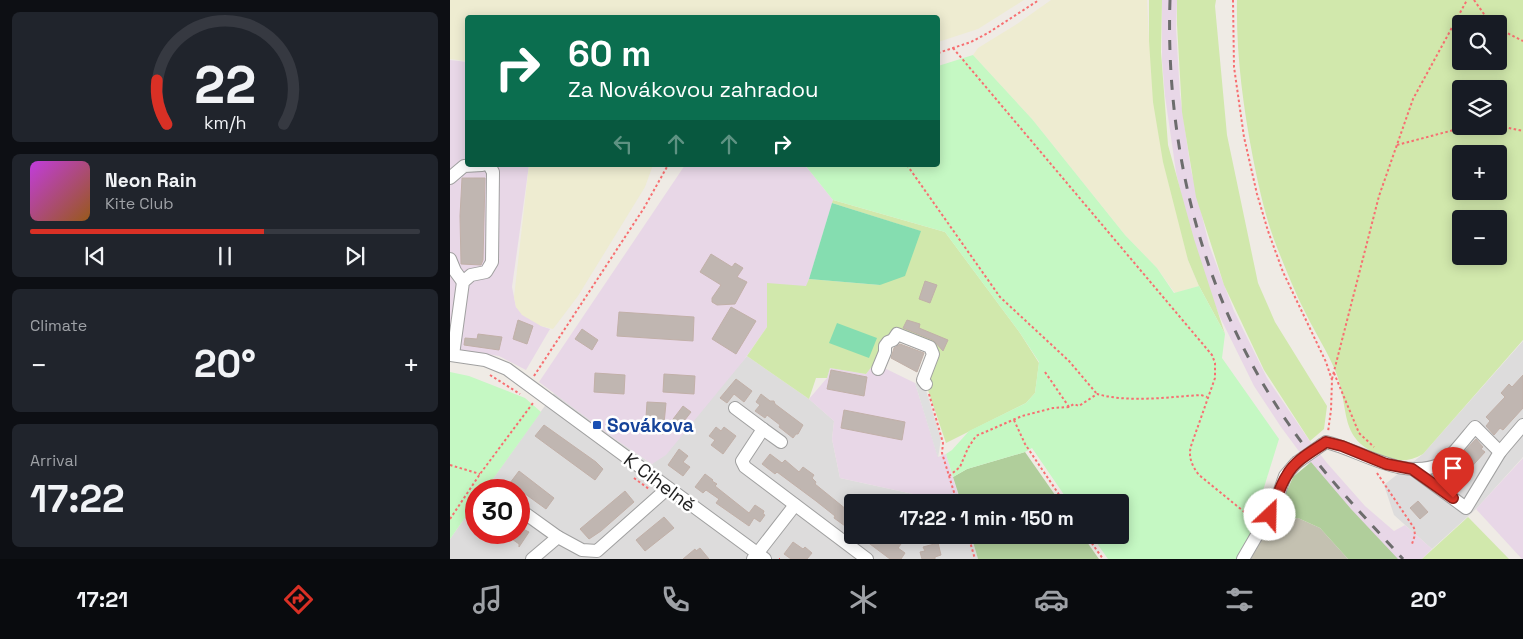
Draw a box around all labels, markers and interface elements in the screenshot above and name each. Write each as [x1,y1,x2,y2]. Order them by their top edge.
map controls [1452,15,1507,265]
button: search [1452,15,1507,70]
text: 60 m [568,32,651,76]
icon: right [485,35,550,100]
text: 22 [194,52,256,118]
text: Za Novákovou zahradou [568,75,818,103]
button: layers [1452,80,1507,135]
text: km/h [204,111,246,134]
icon: left [609,130,637,158]
icon: ahead [662,130,690,158]
icon: ahead [715,130,743,158]
icon: right [768,130,796,158]
button: + [1452,145,1507,200]
text: Neon Rain [105,168,197,193]
text: Kite Club [105,193,174,214]
button: − [1452,210,1507,265]
icon: previous [81,242,109,270]
icon: pause [211,242,239,270]
icon: next [341,242,369,270]
text: Climate [30,315,87,336]
text: 20° [194,340,256,388]
text: − [30,347,47,383]
text: + [403,347,420,383]
place label: Sovákova [607,413,694,438]
marker: Sovákova [591,419,603,431]
street label: K Cihelně [619,447,701,518]
pin [1432,447,1474,498]
text: Arrival [30,450,78,471]
icon: arrive [1439,454,1467,482]
text: 17:22 [30,475,125,523]
speed limit sign: 30 [465,479,530,544]
position arrow [1243,488,1295,540]
text: 17:22 · 1 min · 150 m [899,506,1074,531]
icon: directions [281,582,316,617]
icon: music [470,582,505,617]
icon: phone [658,582,693,617]
icon: climate [846,582,881,617]
icon: car [1034,582,1069,617]
icon: filters [1222,582,1257,617]
text: 17:21 [77,585,128,613]
text: 20° [1410,585,1446,613]

